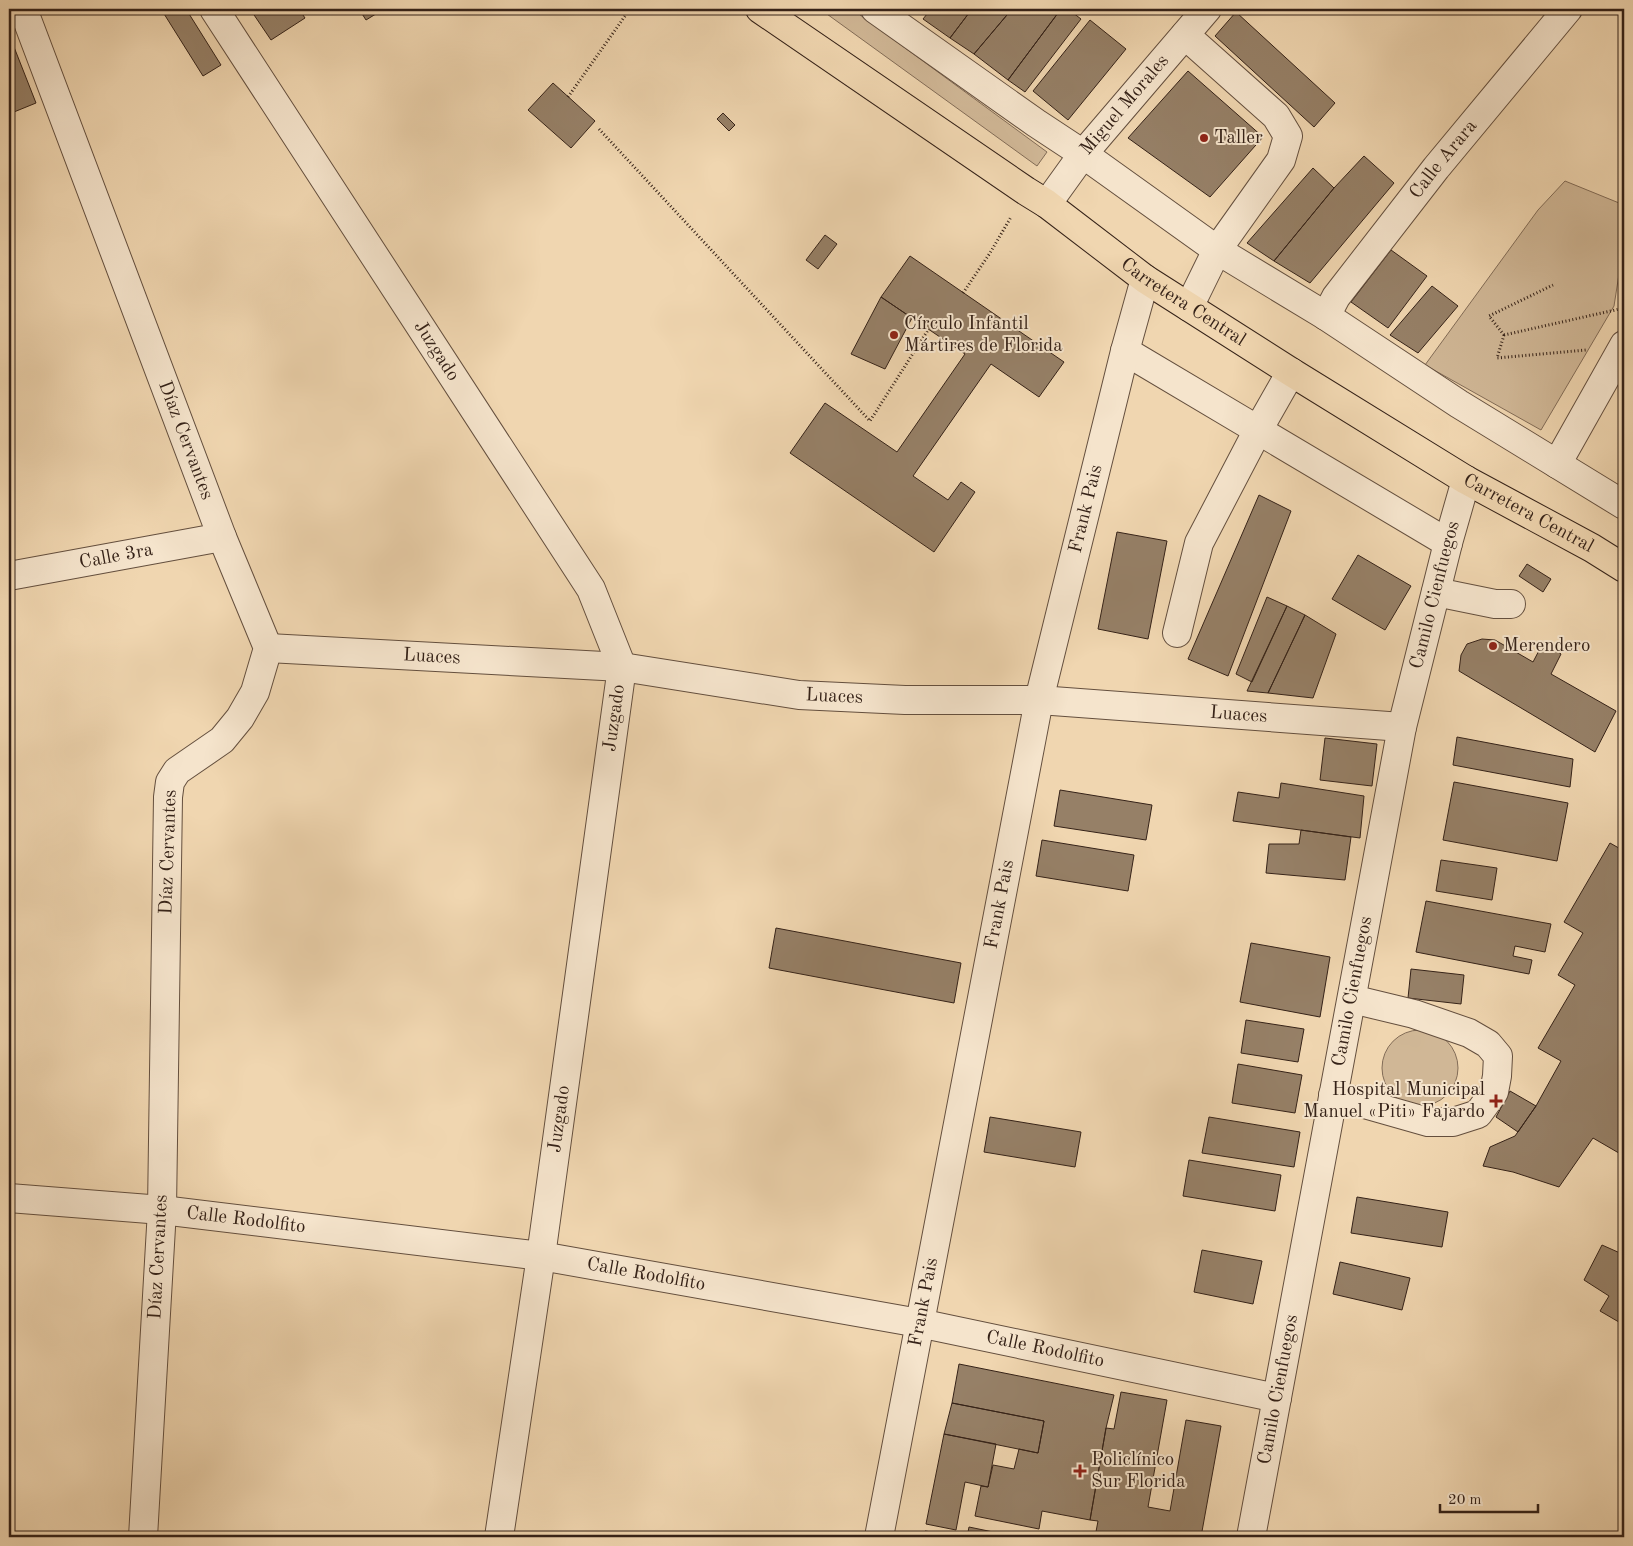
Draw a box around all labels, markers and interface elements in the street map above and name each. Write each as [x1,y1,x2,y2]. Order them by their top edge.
street label: Miguel Morales [1077,51,1173,159]
street label: Calle Arara [1406,116,1481,203]
place label: Taller [1214,129,1263,148]
marker: Taller [1198,132,1210,144]
street label: Carretera Central [1117,254,1249,350]
place label: Círculo Infantil Mártires de Florida [904,315,1063,356]
street label: Juzgado [410,317,463,385]
marker: Círculo Infantil Mártires de Florida [888,329,900,341]
street label: Díaz Cervantes [155,378,217,502]
street label: Frank Pais [1066,463,1106,555]
street label: Carretera Central [1460,471,1597,556]
street label: Camilo Cienfuegos [1407,519,1463,671]
street label: Calle 3ra [78,540,155,572]
place label: Merendero [1503,637,1590,656]
marker: Merendero [1487,640,1499,652]
street label: Luaces [403,646,461,668]
street label: Juzgado [601,683,629,753]
street label: Luaces [805,686,863,708]
street label: Luaces [1209,703,1268,726]
street label: Díaz Cervantes [157,789,181,915]
street label: Frank Pais [982,858,1018,951]
street label: Camilo Cienfuegos [1329,915,1376,1068]
place label: Hospital Municipal Manuel «Piti» Fajardo [1303,1081,1485,1122]
street label: Juzgado [546,1084,574,1154]
marker: Hospital Municipal Manuel «Piti» Fajardo [1489,1094,1503,1108]
street label: Díaz Cervantes [146,1194,172,1320]
street label: Calle Rodolfito [185,1204,307,1237]
street label: Calle Rodolfito [585,1255,707,1294]
street label: Frank Pais [906,1256,942,1348]
street label: Camilo Cienfuegos [1255,1313,1302,1466]
street label: Calle Rodolfito [984,1328,1106,1371]
place label: Policlínico Sur Florida [1091,1451,1186,1492]
marker: Policlínico Sur Florida [1073,1464,1087,1478]
scale bar [1440,1481,1538,1513]
text: 20 m [1448,1493,1482,1508]

